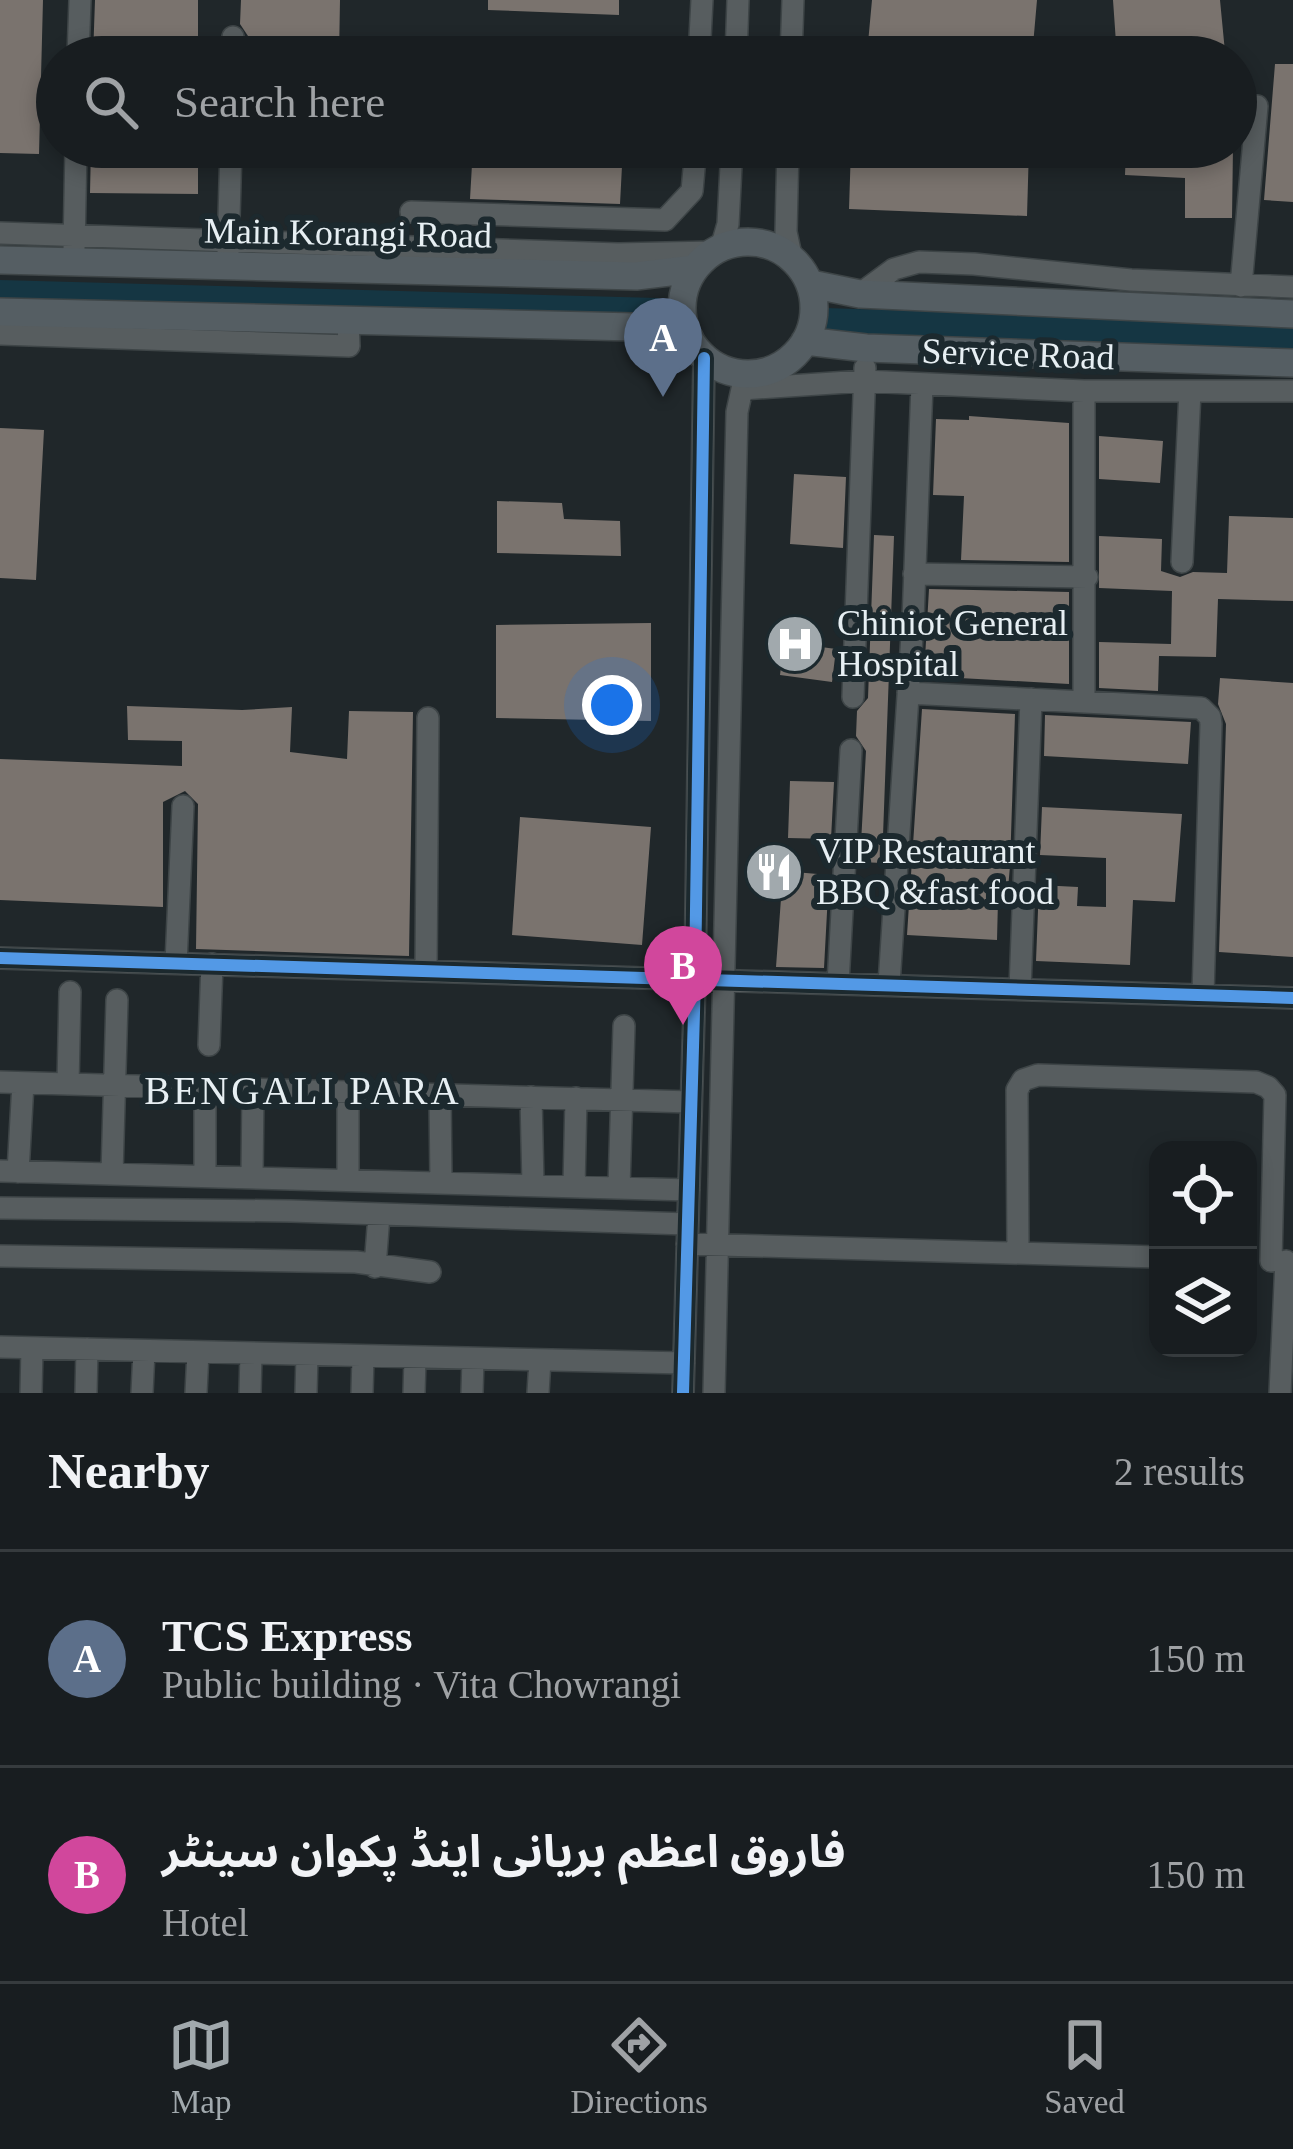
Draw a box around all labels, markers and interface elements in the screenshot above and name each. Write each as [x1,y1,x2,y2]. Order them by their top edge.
search box [36,36,1257,168]
icon: search [78,69,144,135]
text: Search here [174,77,385,127]
street label: Main Korangi Road [204,210,492,256]
pin: A [624,298,702,397]
street label: Service Road [921,331,1115,377]
place label: Chiniot General Hospital [837,603,1068,684]
hospital icon: Chiniot General Hospital [764,613,826,675]
your location [582,675,642,735]
place label: VIP Restaurant BBQ &fast food [816,831,1054,912]
restaurant icon: VIP Restaurant BBQ &fast food [743,841,805,903]
pin: B [644,926,722,1025]
district label: BENGALI PARA [144,1069,462,1112]
map controls [1149,1141,1257,1357]
button: locate [1149,1141,1257,1249]
button: layers [1149,1249,1257,1357]
text: Nearby [48,1443,209,1499]
text: 2 results [1114,1450,1245,1493]
text: TCS Express [162,1611,413,1661]
text: A [73,1637,101,1680]
text: 150 m [1146,1637,1245,1680]
text: Public building · Vita Chowrangi [162,1663,681,1706]
text: فاروق اعظم بریانی اینڈ پکوان سینٹر [162,1827,846,1877]
text: B [74,1853,100,1896]
text: 150 m [1146,1853,1245,1896]
text: Hotel [162,1901,249,1944]
tab: Map [168,2012,234,2121]
tab: Directions [570,2012,708,2121]
tab: Saved [1044,2012,1125,2121]

